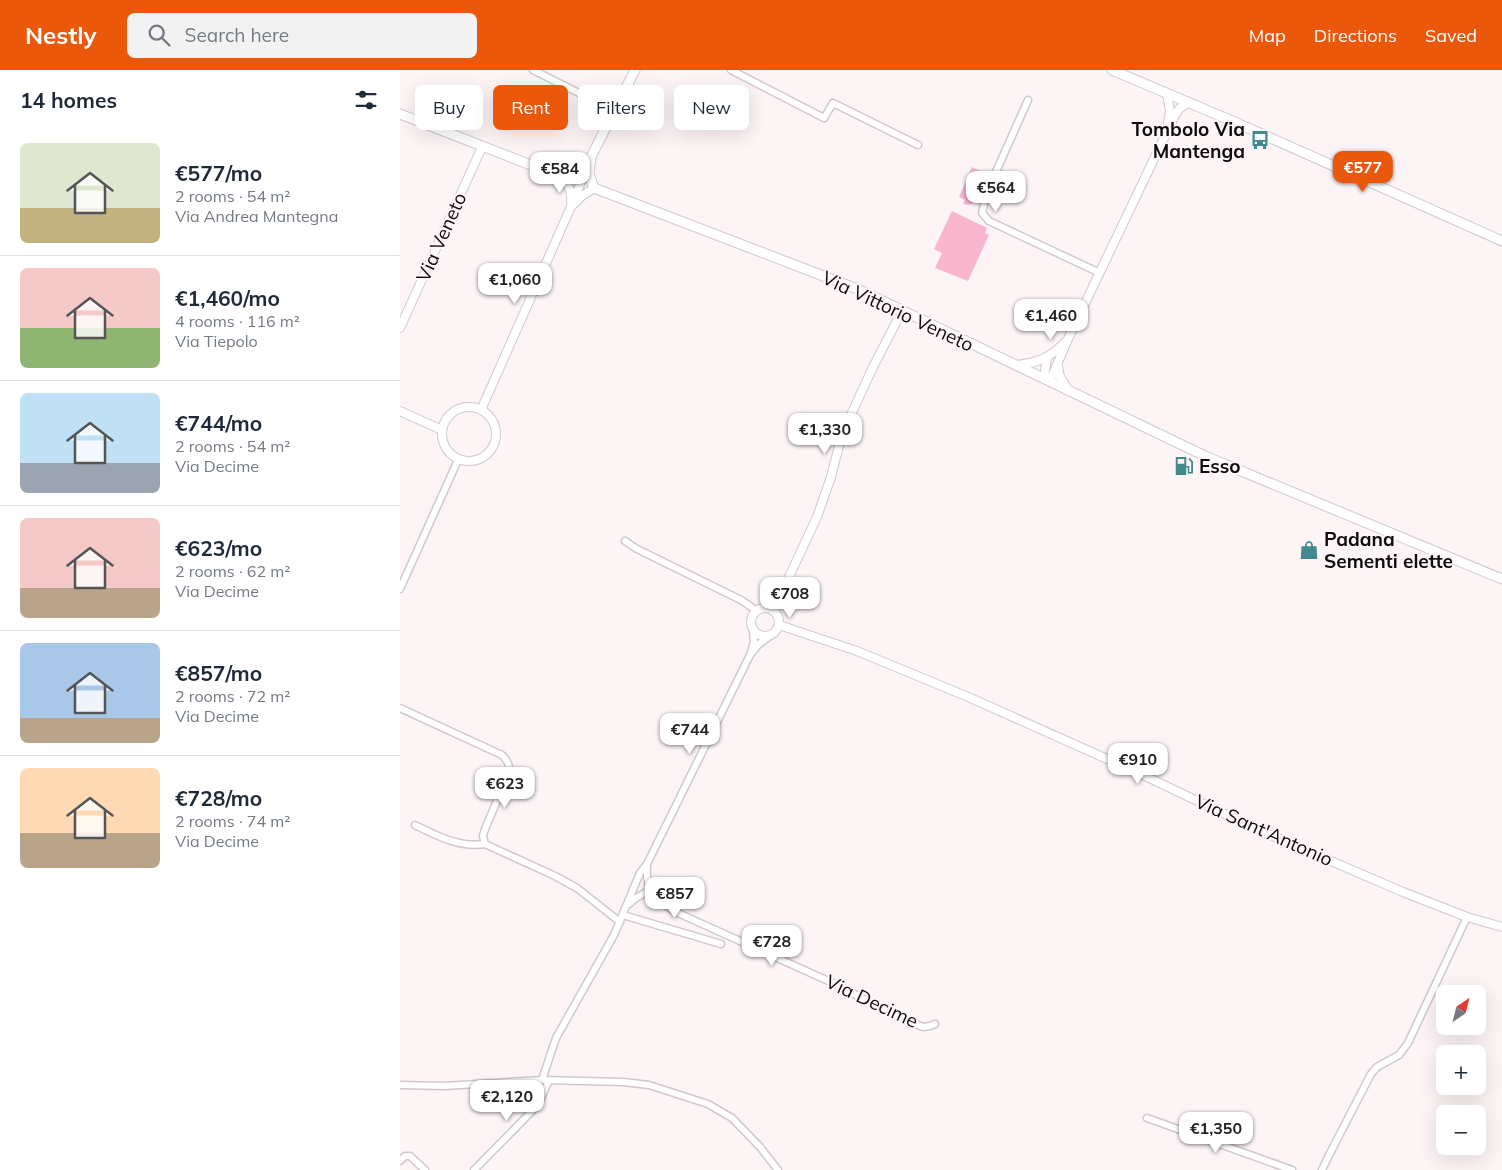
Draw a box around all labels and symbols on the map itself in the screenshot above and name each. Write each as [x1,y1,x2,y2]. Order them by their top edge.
place label: Tombolo Via Mantenga [1132,117,1245,163]
bus stop icon: Tombolo Via Mantenga [1249,129,1271,151]
pin: €577 [1333,150,1393,193]
pin: €584 [530,152,590,194]
pin: €564 [966,170,1026,213]
street label: Via Veneto [411,188,471,286]
pin: €1,060 [474,262,556,305]
street label: Via Vittorio Veneto [818,265,978,357]
pin: €1,460 [1010,298,1092,341]
pin: €1,330 [784,412,866,455]
place label: Esso [1199,454,1241,478]
fuel station icon: Esso [1173,455,1195,477]
place label: Padana Sementi elette [1324,527,1453,573]
shop icon: Padana Sementi elette [1298,539,1320,561]
pin: €708 [760,576,820,619]
pin: €744 [660,712,720,755]
pin: €910 [1108,742,1168,785]
pin: €623 [475,766,535,809]
street label: Via Sant'Antonio [1191,789,1337,871]
pin: €857 [645,876,705,919]
pin: €728 [742,924,802,967]
street label: Via Decime [822,969,922,1033]
north arrow [1436,985,1486,1035]
pin: €2,120 [466,1080,548,1122]
pin: €1,350 [1175,1112,1257,1154]

